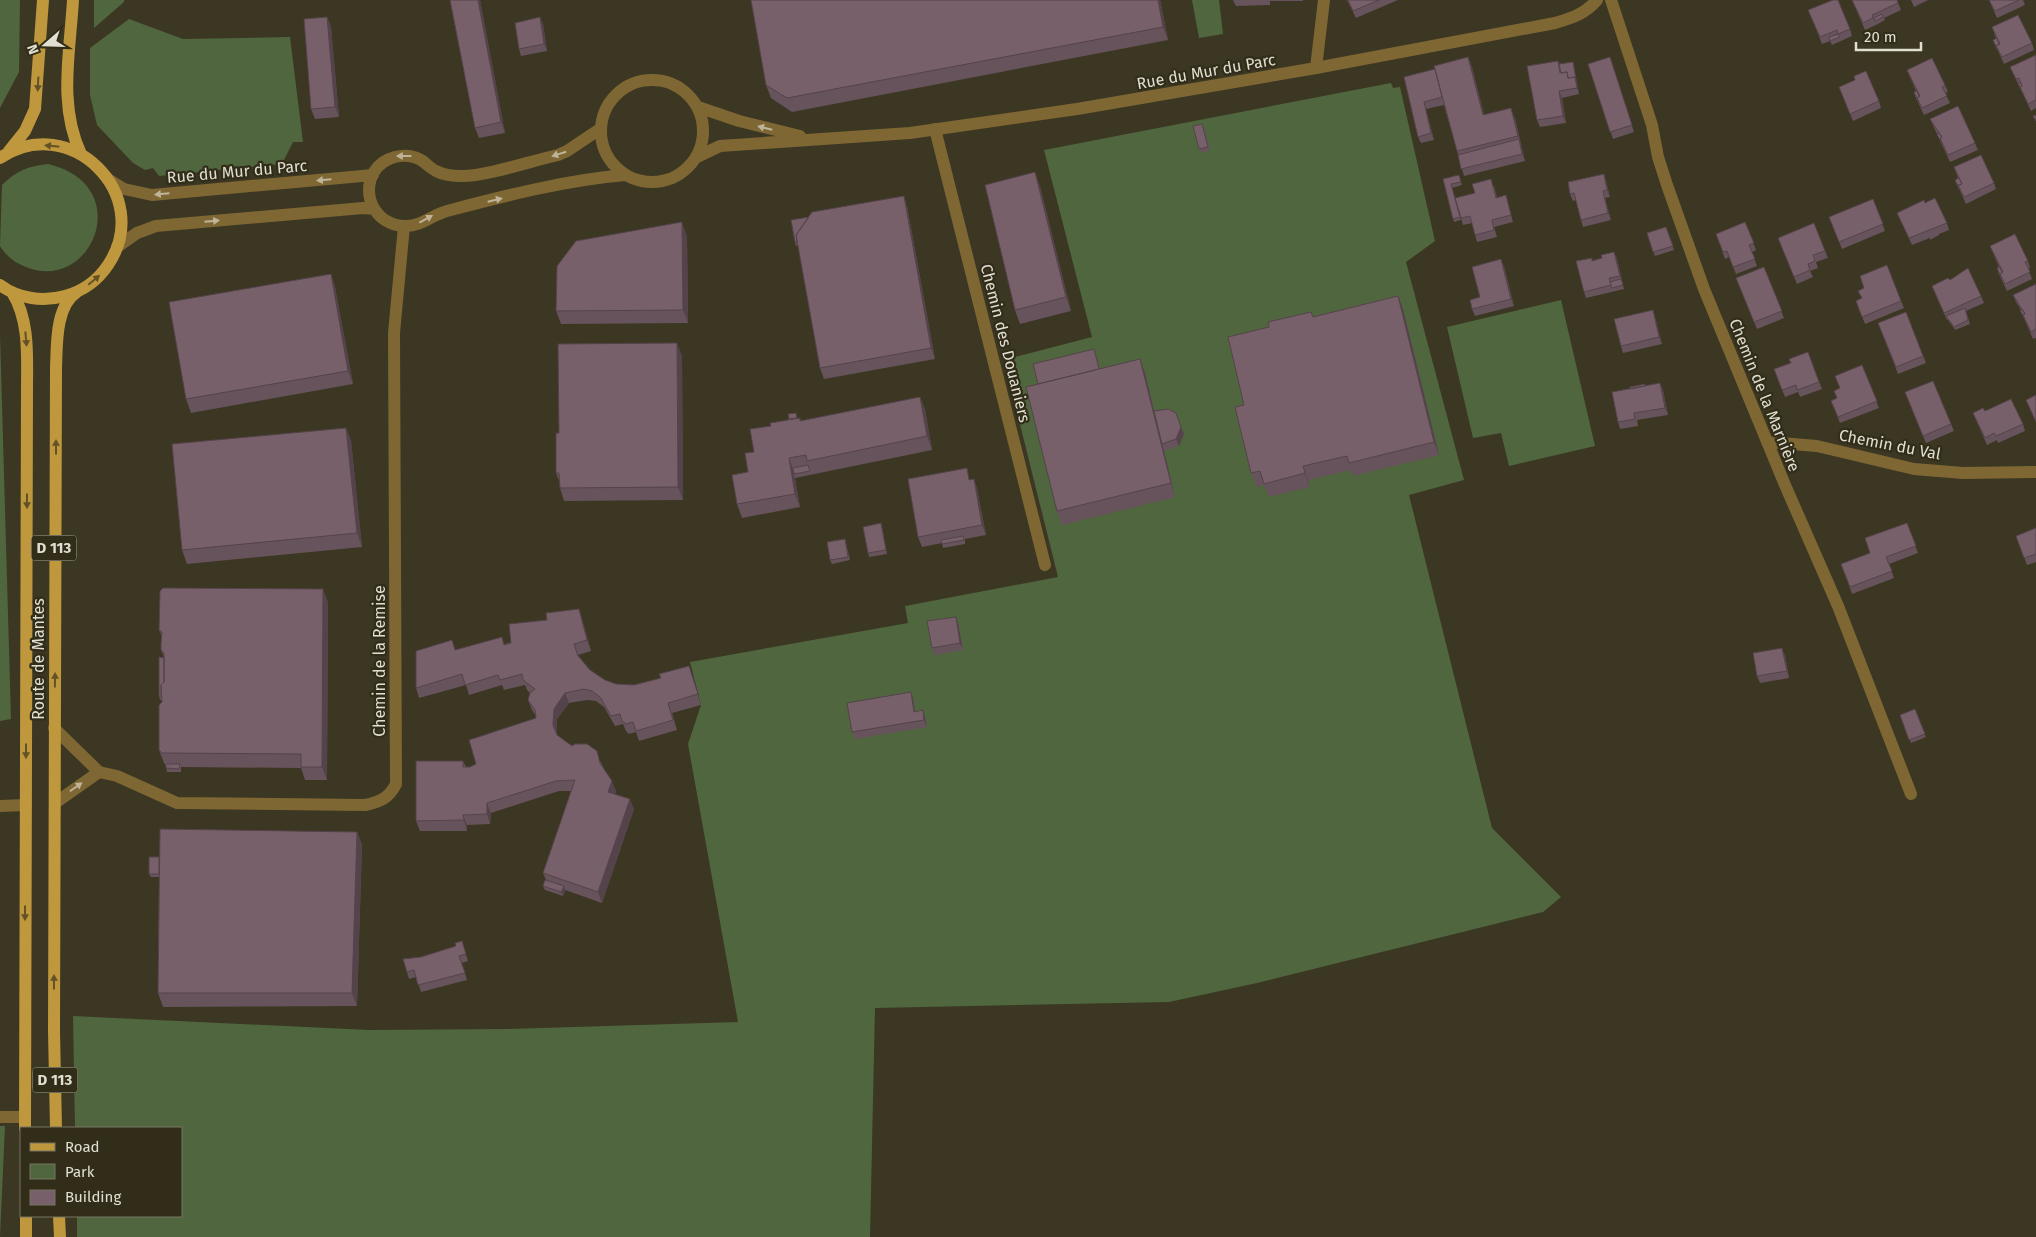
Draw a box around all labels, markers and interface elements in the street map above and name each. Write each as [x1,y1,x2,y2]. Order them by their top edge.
north arrow [20,20,70,70]
scale bar [1856,20,1921,52]
text: 20 m [1864,28,1897,46]
text: N [24,42,43,57]
street label: Rue du Mur du Parc [1135,50,1277,93]
one-way arrow [34,76,42,92]
one-way arrow [758,123,773,131]
one-way arrow [43,142,59,150]
one-way arrow [551,150,566,158]
one-way arrow [396,152,412,160]
street label: Rue du Mur du Parc [166,156,308,187]
one-way arrow [316,176,332,184]
one-way arrow [154,190,170,198]
one-way arrow [488,196,503,204]
one-way arrow [419,215,433,224]
one-way arrow [204,217,220,225]
street label: Chemin des Douaniers [977,262,1034,424]
one-way arrow [87,275,100,286]
street label: Chemin de la Marnière [1725,316,1804,474]
one-way arrow [22,331,30,347]
street label: Chemin du Val [1837,425,1943,464]
one-way arrow [52,439,60,455]
one-way arrow [23,493,31,509]
road number: D 113 [32,536,76,560]
street label: Chemin de la Remise [370,585,389,737]
street label: Route de Mantes [29,598,48,720]
one-way arrow [51,671,59,687]
one-way arrow [22,743,30,759]
one-way arrow [69,781,82,792]
one-way arrow [21,906,29,922]
one-way arrow [50,974,58,990]
road number: D 113 [32,1068,78,1092]
legend [20,1127,182,1217]
text: Road [65,1138,100,1156]
text: Park [65,1163,95,1181]
text: Building [65,1188,121,1206]

